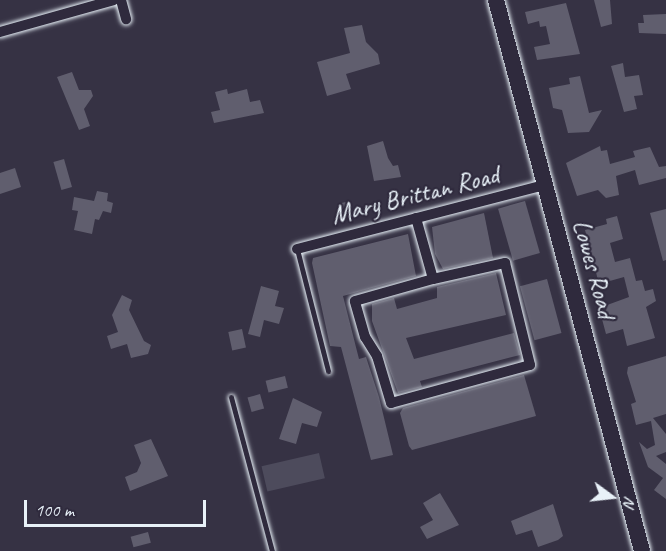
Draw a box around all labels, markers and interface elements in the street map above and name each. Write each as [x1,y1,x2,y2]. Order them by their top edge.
street label: Mary Brittan Road [328,159,502,231]
street label: Lowes Road [566,216,622,322]
north arrow [582,467,642,527]
scale bar [27,488,208,526]
text: N [618,494,640,509]
text: 100 m [35,499,74,521]

